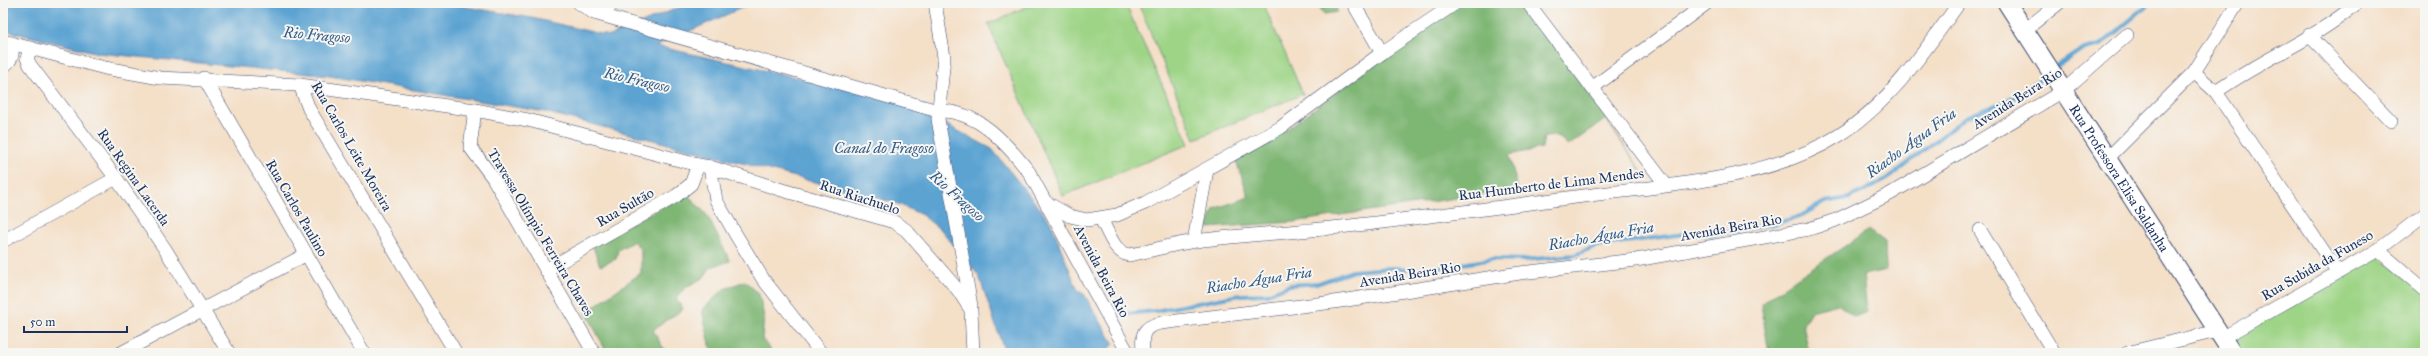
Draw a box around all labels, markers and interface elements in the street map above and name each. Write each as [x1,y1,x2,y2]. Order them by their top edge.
water label: Rio Fragoso [282,23,352,47]
water label: Rio Fragoso [601,63,672,96]
street label: Avenida Beira Rio [1968,64,2065,133]
street label: Rua Carlos Leite Moreira [307,78,396,214]
street label: Rua Professora Elisa Saldanha [2065,101,2173,255]
water label: Riacho Água Fria [1862,104,1960,182]
street label: Rua Regina Lacerda [94,125,174,229]
water label: Canal do Fragoso [834,139,934,157]
street label: Travessa Olímpio Ferreira Chaves [484,145,597,319]
street label: Rua Carlos Paulino [262,157,331,260]
street label: Rua Humberto de Lima Mendes [1457,165,1645,204]
water label: Rio Fragoso [925,166,988,225]
street label: Rua Riachuelo [818,176,902,218]
street label: Rua Sultão [594,184,657,231]
street label: Avenida Beira Rio [1678,210,1783,245]
water label: Riacho Água Fria [1546,218,1655,254]
street label: Avenida Beira Rio [1070,221,1133,320]
street label: Rua Subida da Funeso [2258,227,2376,304]
street label: Avenida Beira Rio [1357,258,1462,291]
water label: Riacho Água Fria [1204,263,1313,297]
scale bar [24,308,127,334]
text: 50 m [30,315,55,329]

